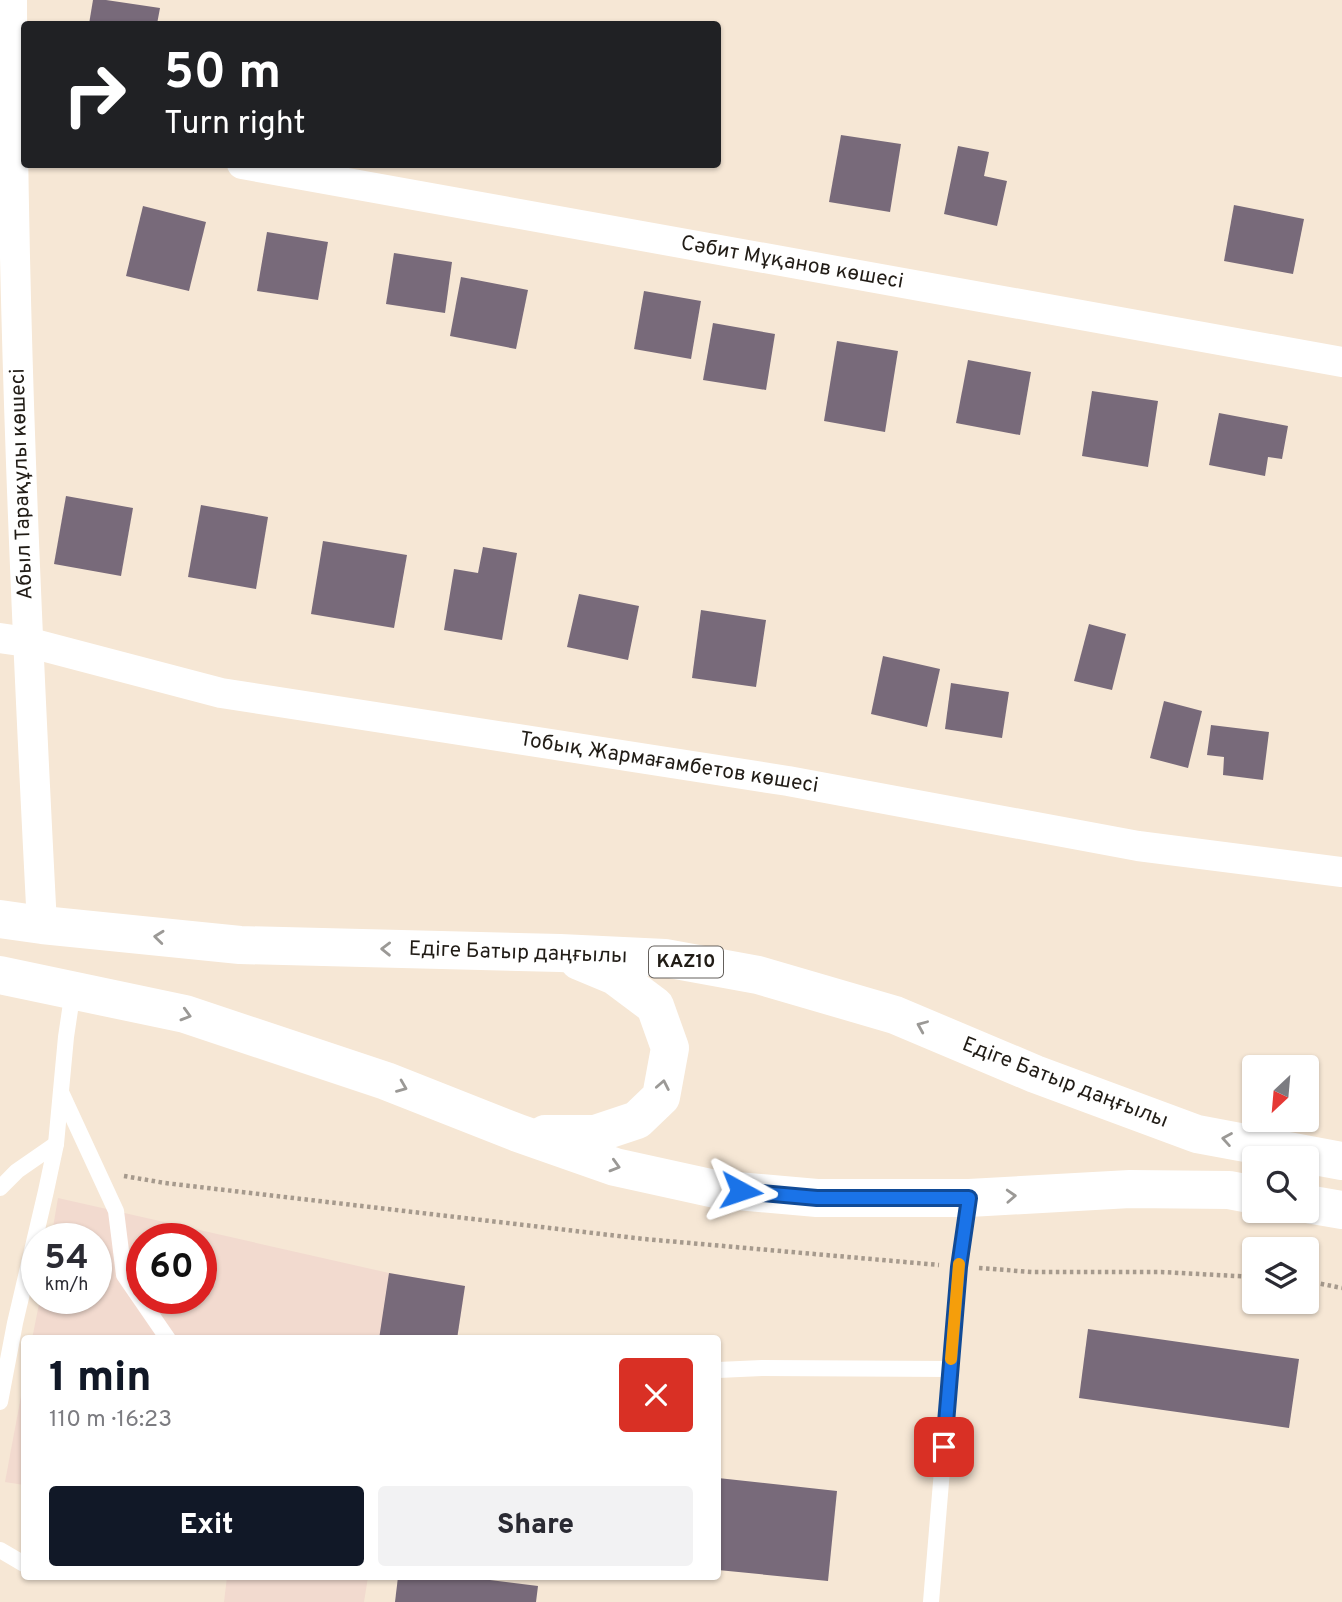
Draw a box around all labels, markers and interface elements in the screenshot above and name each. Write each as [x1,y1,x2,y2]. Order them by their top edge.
text: 50 m [164,44,281,106]
icon: right [49,49,140,140]
text: Turn right [164,105,306,145]
street label: Сәбит Мұқанов көшесі [679,230,905,296]
street label: Абыл Тарақұлы көшесі [4,368,40,600]
street label: Тобық Жармағамбетов көшесі [518,726,820,800]
one-way arrow [153,930,164,945]
street label: Едіге Батыр даңғылы [408,936,628,970]
one-way arrow [380,941,390,957]
road number: KAZ10 [649,946,723,978]
one-way arrow [180,1007,192,1021]
one-way arrow [917,1021,929,1035]
street label: Едіге Батыр даңғылы [958,1031,1172,1135]
north arrow [1242,1055,1320,1132]
map controls [1242,1055,1319,1314]
one-way arrow [396,1079,408,1093]
one-way arrow [655,1079,670,1091]
one-way arrow [1221,1132,1233,1147]
button: search [1242,1146,1319,1223]
position arrow [704,1154,778,1228]
one-way arrow [609,1158,621,1172]
one-way arrow [1006,1188,1017,1203]
speed limit sign: 60 [126,1223,217,1314]
text: 54 [44,1237,89,1281]
button: layers [1242,1237,1319,1314]
text: km/h [45,1274,88,1297]
text: 1 min [49,1353,152,1406]
button: close [619,1358,693,1432]
text: 110 m · 16:23 [49,1406,172,1435]
pin [914,1417,974,1477]
icon: arrive [925,1428,963,1466]
button: Exit [49,1486,364,1566]
button: Share [378,1486,693,1566]

